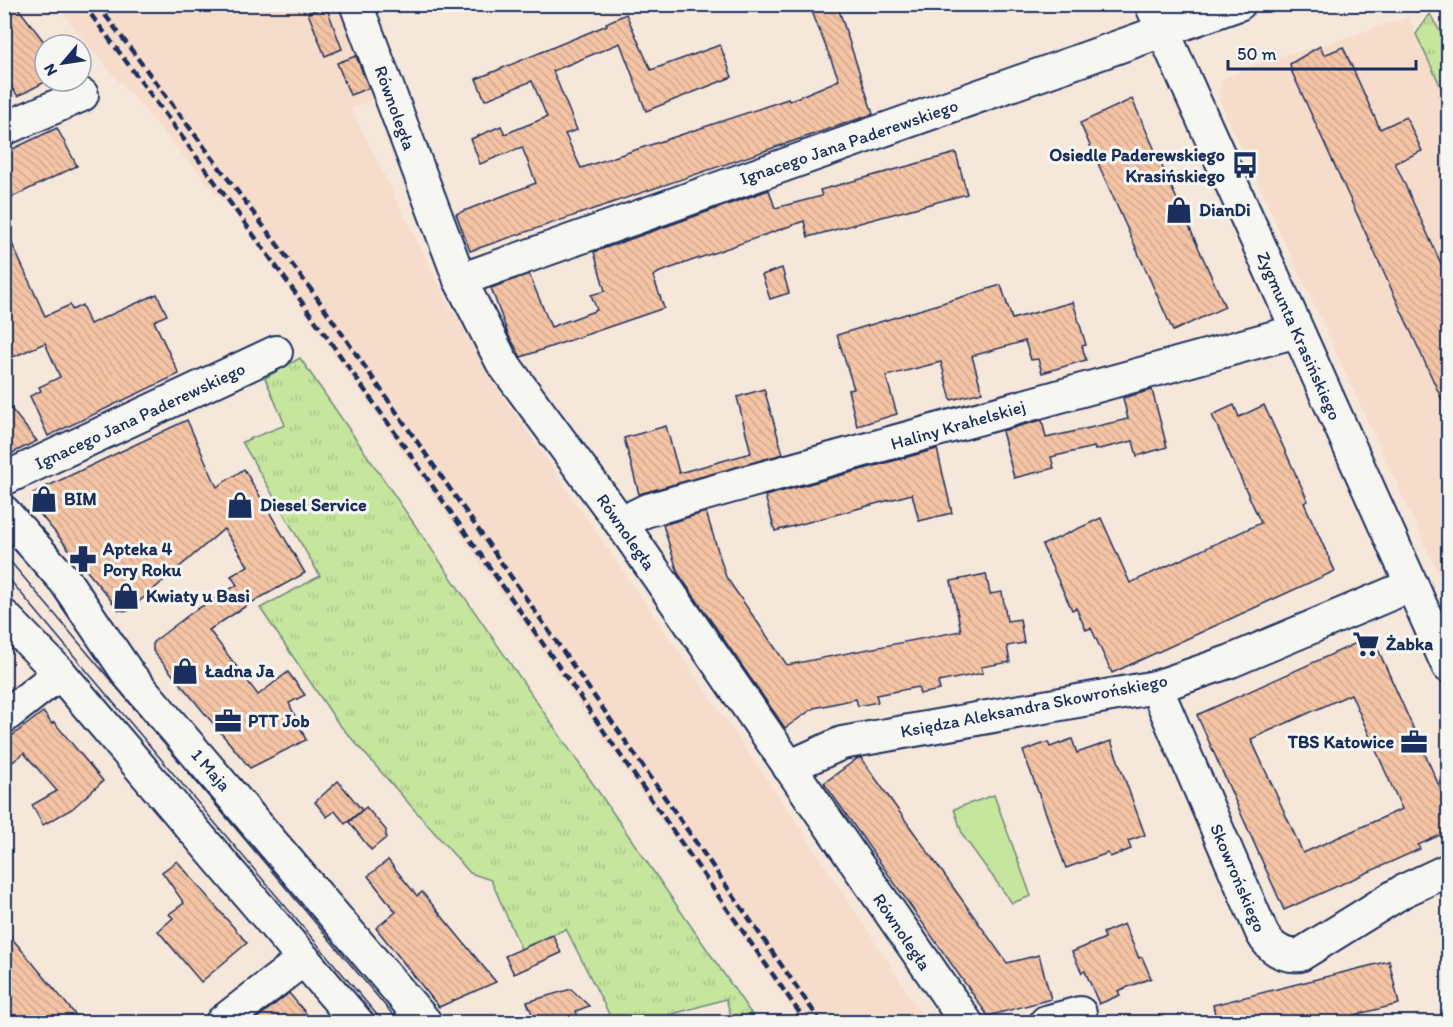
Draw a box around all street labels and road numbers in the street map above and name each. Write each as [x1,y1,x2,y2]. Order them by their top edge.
street label: Równoległa [370,63,421,154]
street label: Ignacego Jana Paderewskiego [737,94,961,190]
street label: Zygmunta Krasińskiego [1252,248,1346,424]
street label: Ignacego Jana Paderewskiego [31,358,249,474]
street label: Haliny Krahelskiej [888,395,1028,455]
street label: Równoległa [592,489,661,575]
street label: Księdza Aleksandra Skowrońskiego [899,669,1169,743]
street label: 1 Maja [187,744,236,796]
street label: Skowrońskiego [1205,820,1271,936]
street label: Równoległa [868,889,936,975]

